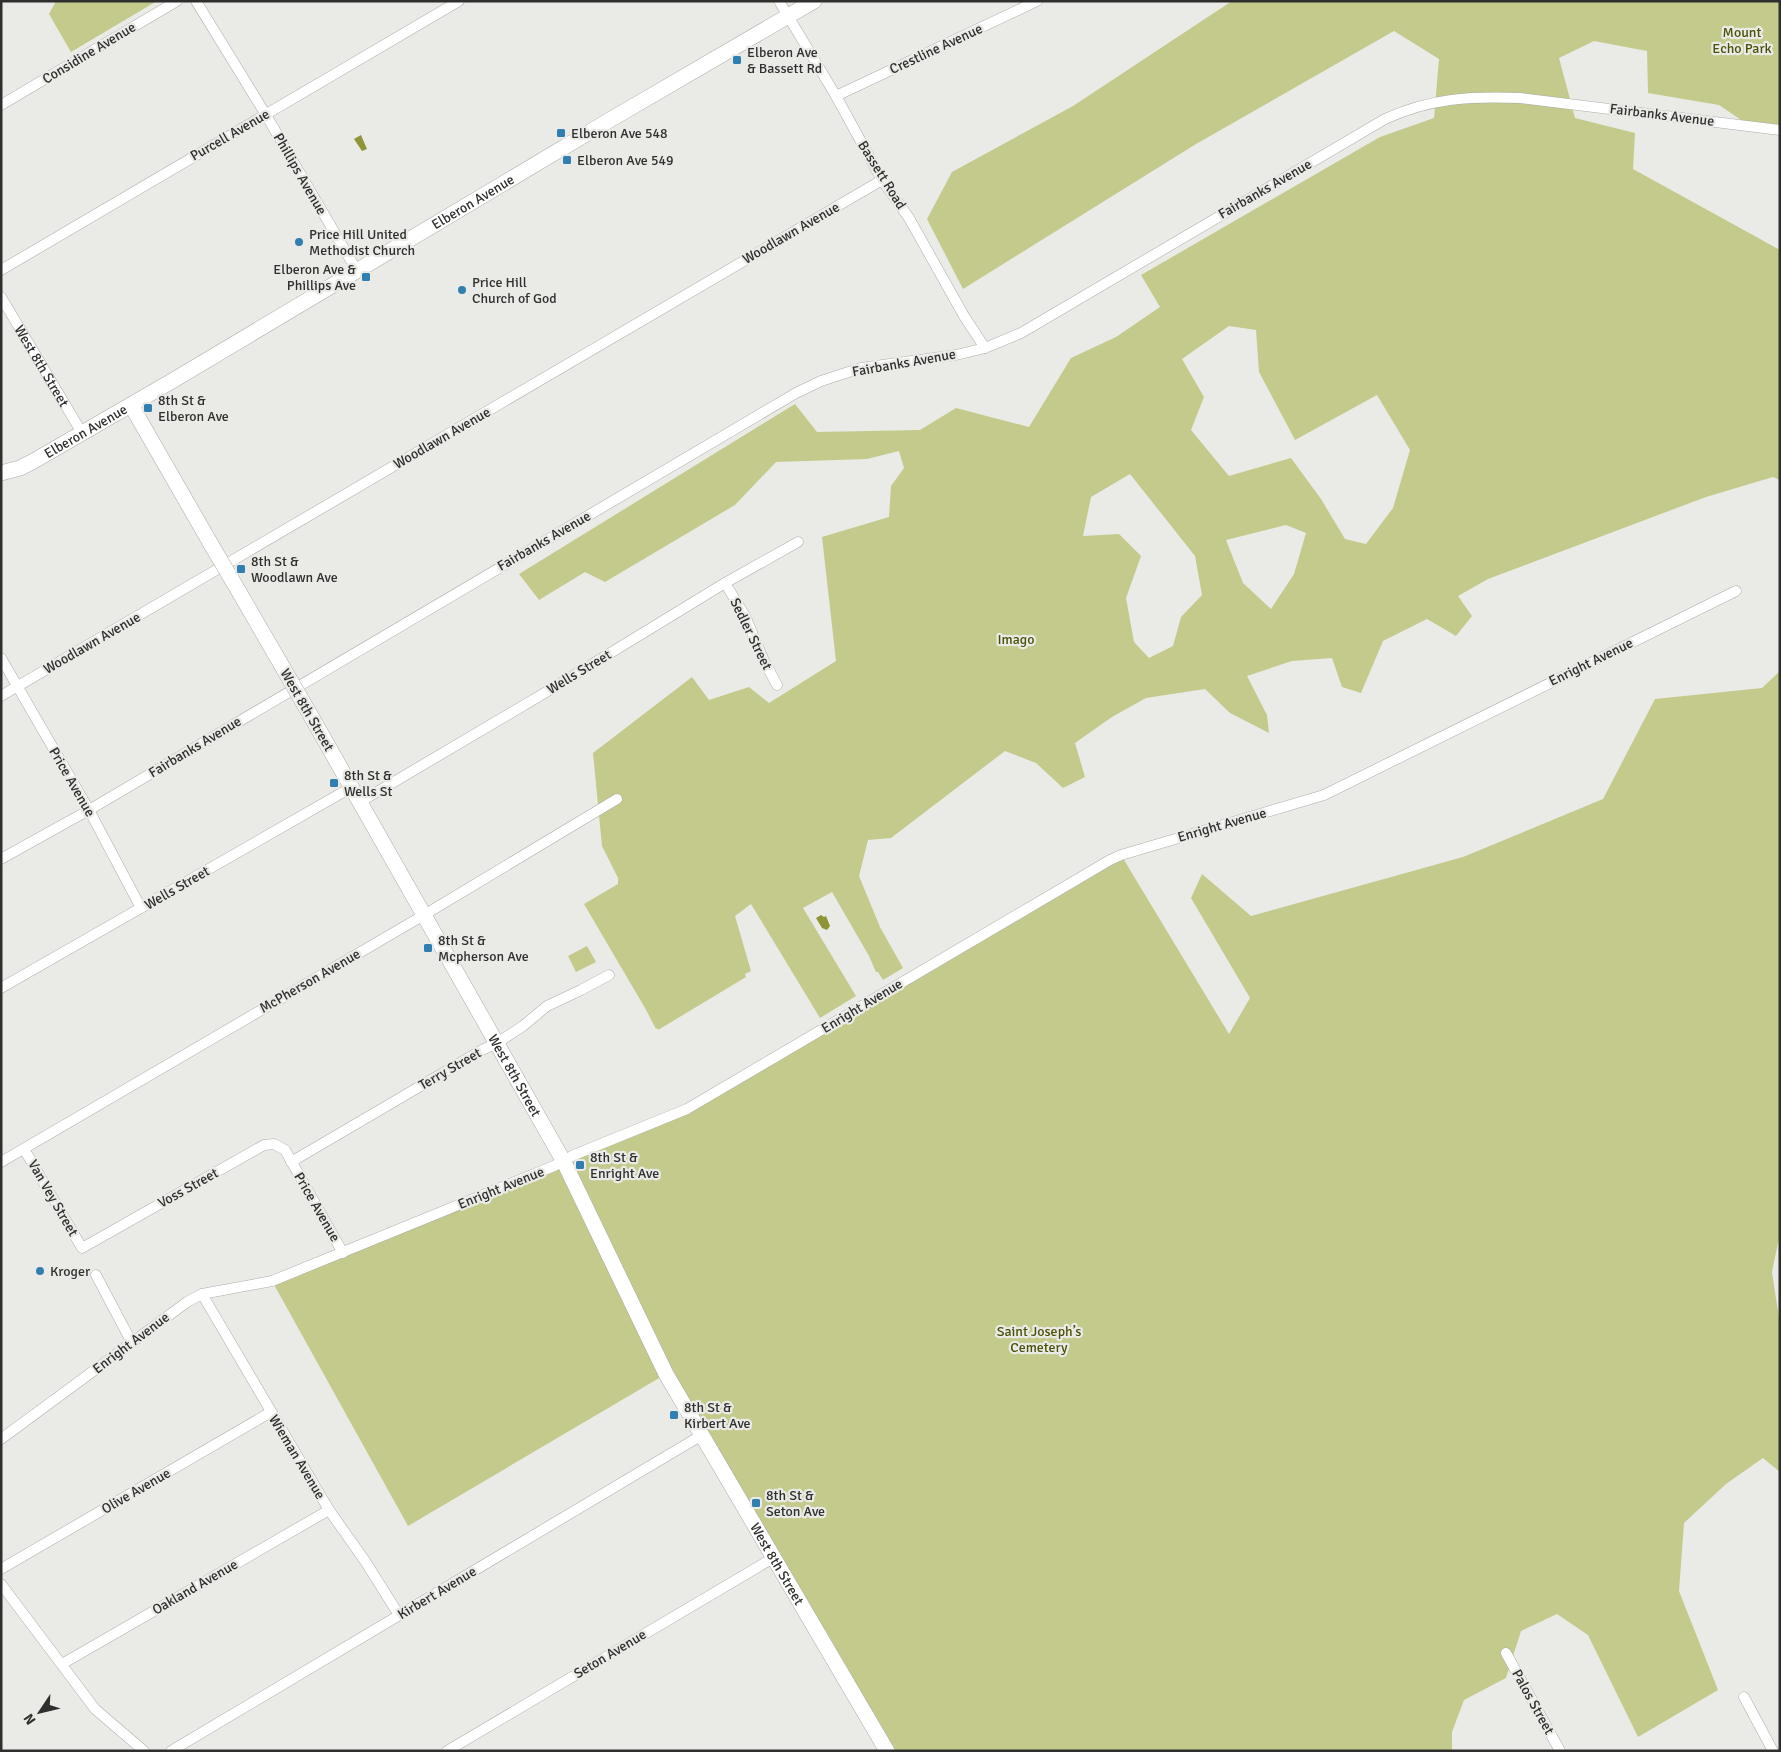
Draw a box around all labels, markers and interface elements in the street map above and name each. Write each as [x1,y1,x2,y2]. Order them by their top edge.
street label: Considine Avenue [39,18,139,88]
street label: Crestline Avenue [887,20,985,78]
park label: Mount Echo Park [1712,24,1772,57]
place label: Elberon Ave & Bassett Rd [747,44,822,77]
marker: Elberon Ave & Bassett Rd [731,54,743,66]
street label: Fairbanks Avenue [1609,100,1715,130]
street label: Purcell Avenue [187,105,273,165]
place label: Elberon Ave 548 [571,125,668,142]
marker: Elberon Ave 548 [555,127,567,139]
street label: Phillips Avenue [270,130,330,218]
street label: Bassett Road [854,138,910,212]
place label: Elberon Ave 549 [577,152,674,169]
marker: Elberon Ave 549 [561,154,573,166]
street label: Fairbanks Avenue [1215,155,1315,223]
street label: Elberon Avenue [428,170,517,233]
street label: Woodlawn Avenue [740,198,842,268]
place label: Price Hill United Methodist Church [309,226,415,259]
marker: Price Hill United Methodist Church [293,236,305,248]
place label: Elberon Ave & Phillips Ave [273,261,356,294]
marker: Elberon Ave & Phillips Ave [360,271,372,283]
place label: Price Hill Church of God [472,274,557,307]
marker: Price Hill Church of God [456,284,468,296]
street label: West 8th Street [11,322,73,410]
street label: Fairbanks Avenue [851,346,957,380]
place label: 8th St & Elberon Ave [158,392,229,425]
street label: Elberon Avenue [41,400,130,462]
marker: 8th St & Elberon Ave [142,402,154,414]
street label: Woodlawn Avenue [391,403,493,473]
street label: Fairbanks Avenue [494,507,594,575]
place label: 8th St & Woodlawn Ave [251,553,338,586]
marker: 8th St & Woodlawn Ave [235,563,247,575]
street label: Sedler Street [726,595,776,673]
street label: Woodlawn Avenue [41,608,143,678]
park label: Imago [998,631,1034,648]
street label: Enright Avenue [1546,634,1636,690]
street label: Wells Street [544,646,614,698]
street label: West 8th Street [277,666,337,754]
street label: Fairbanks Avenue [146,713,244,781]
street label: Price Avenue [45,744,99,820]
place label: 8th St & Wells St [344,767,392,800]
marker: 8th St & Wells St [328,777,340,789]
street label: Enright Avenue [1176,804,1268,846]
street label: Wells Street [142,863,213,913]
place label: 8th St & Mcpherson Ave [438,932,529,965]
marker: 8th St & Mcpherson Ave [422,942,434,954]
street label: McPherson Avenue [257,945,363,1017]
street label: Enright Avenue [818,975,906,1037]
street label: West 8th Street [485,1031,545,1120]
street label: Terry Street [416,1044,484,1094]
place label: 8th St & Enright Ave [590,1149,659,1182]
street label: Van Vey Street [24,1157,82,1239]
marker: 8th St & Enright Ave [574,1159,586,1171]
street label: Enright Avenue [455,1163,547,1213]
street label: Voss Street [155,1164,221,1212]
street label: Price Avenue [290,1169,344,1245]
place label: Kroger [50,1263,91,1280]
marker: Kroger [34,1265,46,1277]
street label: Enright Avenue [89,1309,173,1377]
park label: Saint Joseph’s Cemetery [997,1323,1081,1356]
place label: 8th St & Kirbert Ave [684,1399,751,1432]
marker: 8th St & Kirbert Ave [668,1409,680,1421]
street label: Wieman Avenue [265,1412,329,1502]
street label: Olive Avenue [98,1464,174,1518]
place label: 8th St & Seton Ave [766,1487,825,1520]
marker: 8th St & Seton Ave [750,1497,762,1509]
street label: West 8th Street [747,1520,808,1608]
street label: Oakland Avenue [149,1556,241,1618]
street label: Kirbert Avenue [395,1563,479,1623]
street label: Seton Avenue [571,1626,649,1682]
street label: Palos Street [1508,1667,1558,1738]
north arrow [15,1687,65,1737]
text: N [20,1710,40,1728]

